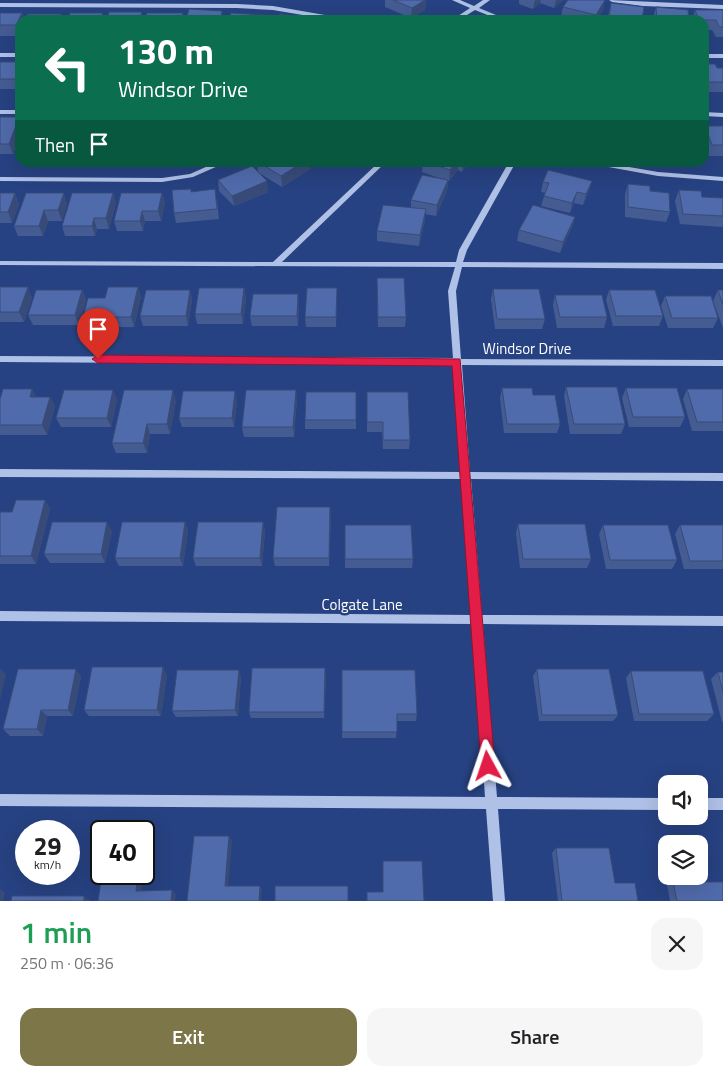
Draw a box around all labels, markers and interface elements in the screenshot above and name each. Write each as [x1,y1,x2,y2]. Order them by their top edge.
text: 130 m [118,24,214,78]
icon: left [35,35,100,100]
text: Windsor Drive [118,72,248,106]
text: Then [35,130,75,159]
icon: arrive [85,130,113,158]
pin [77,308,119,359]
icon: arrive [84,315,112,343]
street label: Windsor Drive [483,337,571,360]
street label: Colgate Lane [321,593,403,616]
position arrow [461,739,513,791]
map controls [658,775,708,885]
button: sound [658,775,708,825]
speed limit sign: 40 [90,820,155,885]
text: 29 [33,827,62,865]
button: layers [658,835,708,885]
text: km/h [34,855,61,874]
text: 1 min [20,909,92,955]
button: close [651,918,703,970]
text: 250 m · 06:36 [20,951,114,975]
button: Exit [20,1008,357,1066]
button: Share [367,1008,703,1066]

